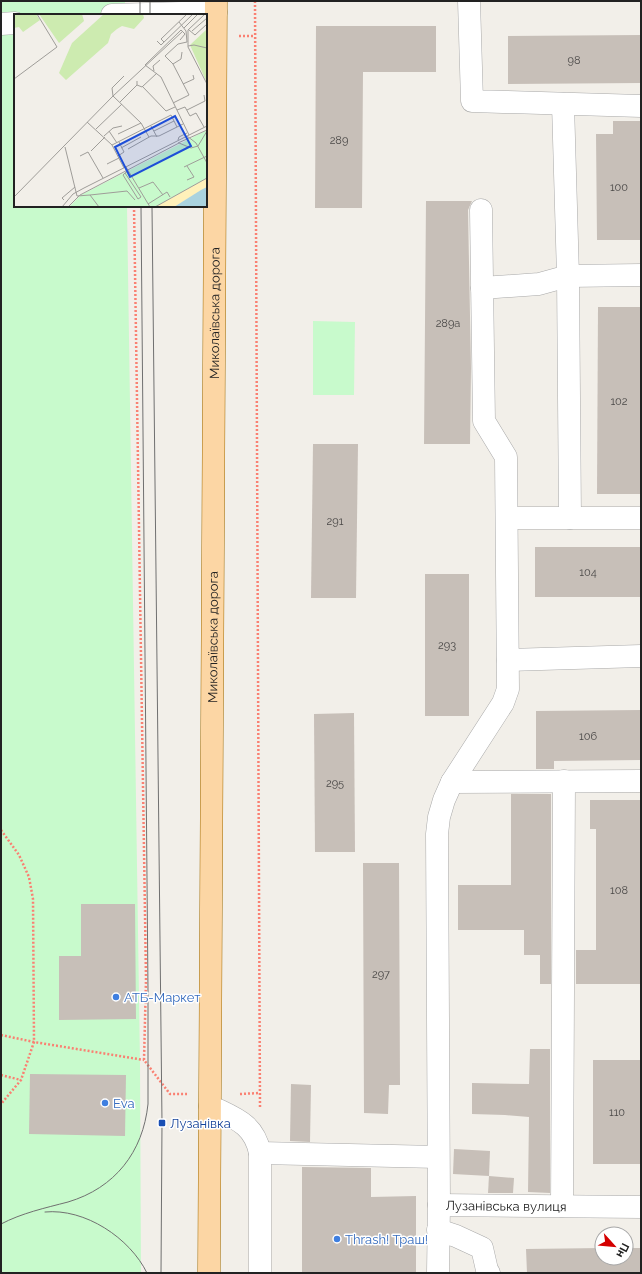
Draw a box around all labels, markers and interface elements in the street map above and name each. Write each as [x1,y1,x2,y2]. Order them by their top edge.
inset map [14,14,207,207]
house number: 98 [568,54,580,67]
house number: 289 [330,134,348,147]
house number: 100 [610,181,628,194]
street label: Миколаївська дорога [206,247,222,379]
house number: 289а [436,317,460,330]
house number: 102 [610,395,628,408]
house number: 291 [327,515,344,528]
house number: 104 [579,566,597,579]
street label: Миколаївська дорога [205,571,220,703]
house number: 293 [438,639,456,652]
house number: 106 [579,730,597,743]
house number: 295 [326,777,344,790]
house number: 108 [610,884,628,897]
house number: 297 [372,968,390,981]
place label: АТБ-Маркет [124,990,201,1005]
marker: АТБ-Маркет [111,992,121,1002]
place label: Eva [113,1096,135,1111]
marker: Eva [100,1098,110,1108]
house number: 110 [609,1106,625,1119]
place label: Лузанівка [170,1116,231,1131]
marker: Лузанівка [157,1118,167,1128]
street label: Лузанівська вулиця [445,1198,567,1214]
north arrow [594,1226,634,1266]
place label: Thrash! Траш! [345,1232,428,1247]
marker: Thrash! Траш! [332,1234,342,1244]
text: Пн [613,1241,632,1260]

